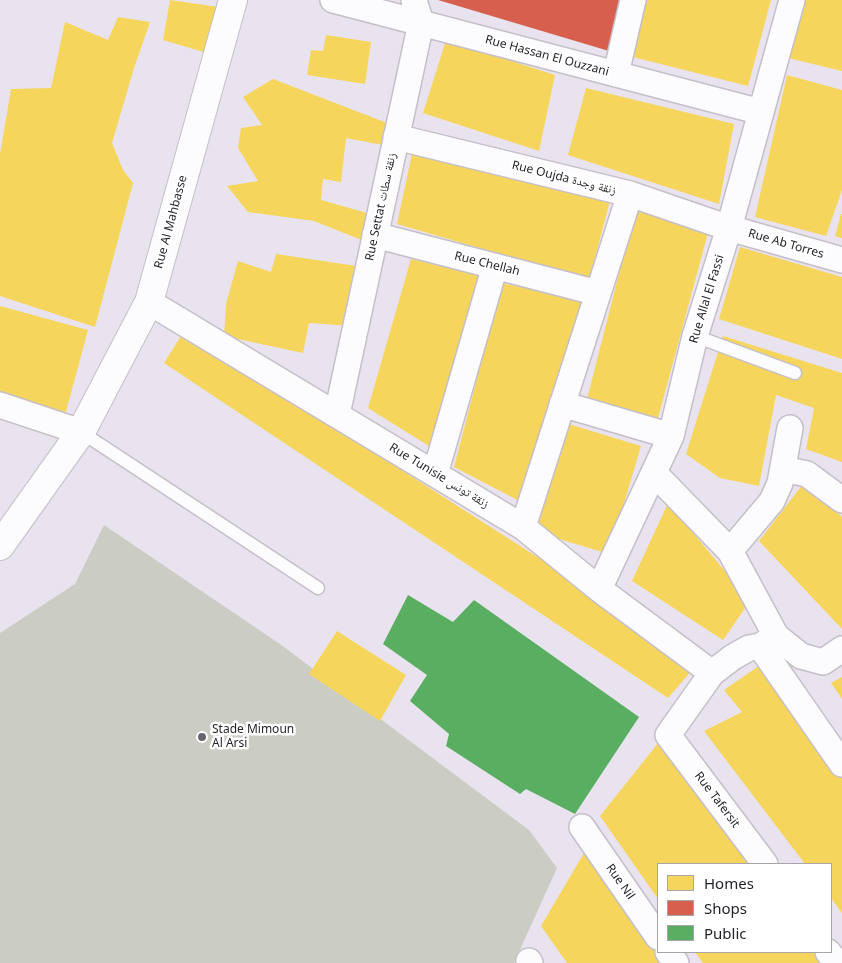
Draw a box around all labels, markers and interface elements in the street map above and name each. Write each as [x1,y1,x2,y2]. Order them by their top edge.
street label: Rue Hassan El Ouzzani [484,33,610,79]
street label: Rue Settat زنقة سطات [363,152,399,262]
street label: Rue Oujda زنقة وجدة [510,158,618,198]
street label: Rue Al Mahbasse [152,174,190,270]
street label: Rue Ab Torres [746,226,826,262]
street label: Rue Chellah [453,249,521,279]
street label: Rue Allal El Fassi [687,253,727,345]
street label: Rue Tunisie زنقة تونس [386,441,492,511]
place label: Stade Mimoun Al Arsi [212,723,294,751]
marker: Stade Mimoun Al Arsi [196,731,208,743]
street label: Rue Tafersit [691,769,743,831]
street label: Rue Nil [603,861,637,903]
legend [657,863,832,953]
text: Homes [704,873,754,893]
text: Shops [704,898,747,918]
text: Public [704,923,747,943]

